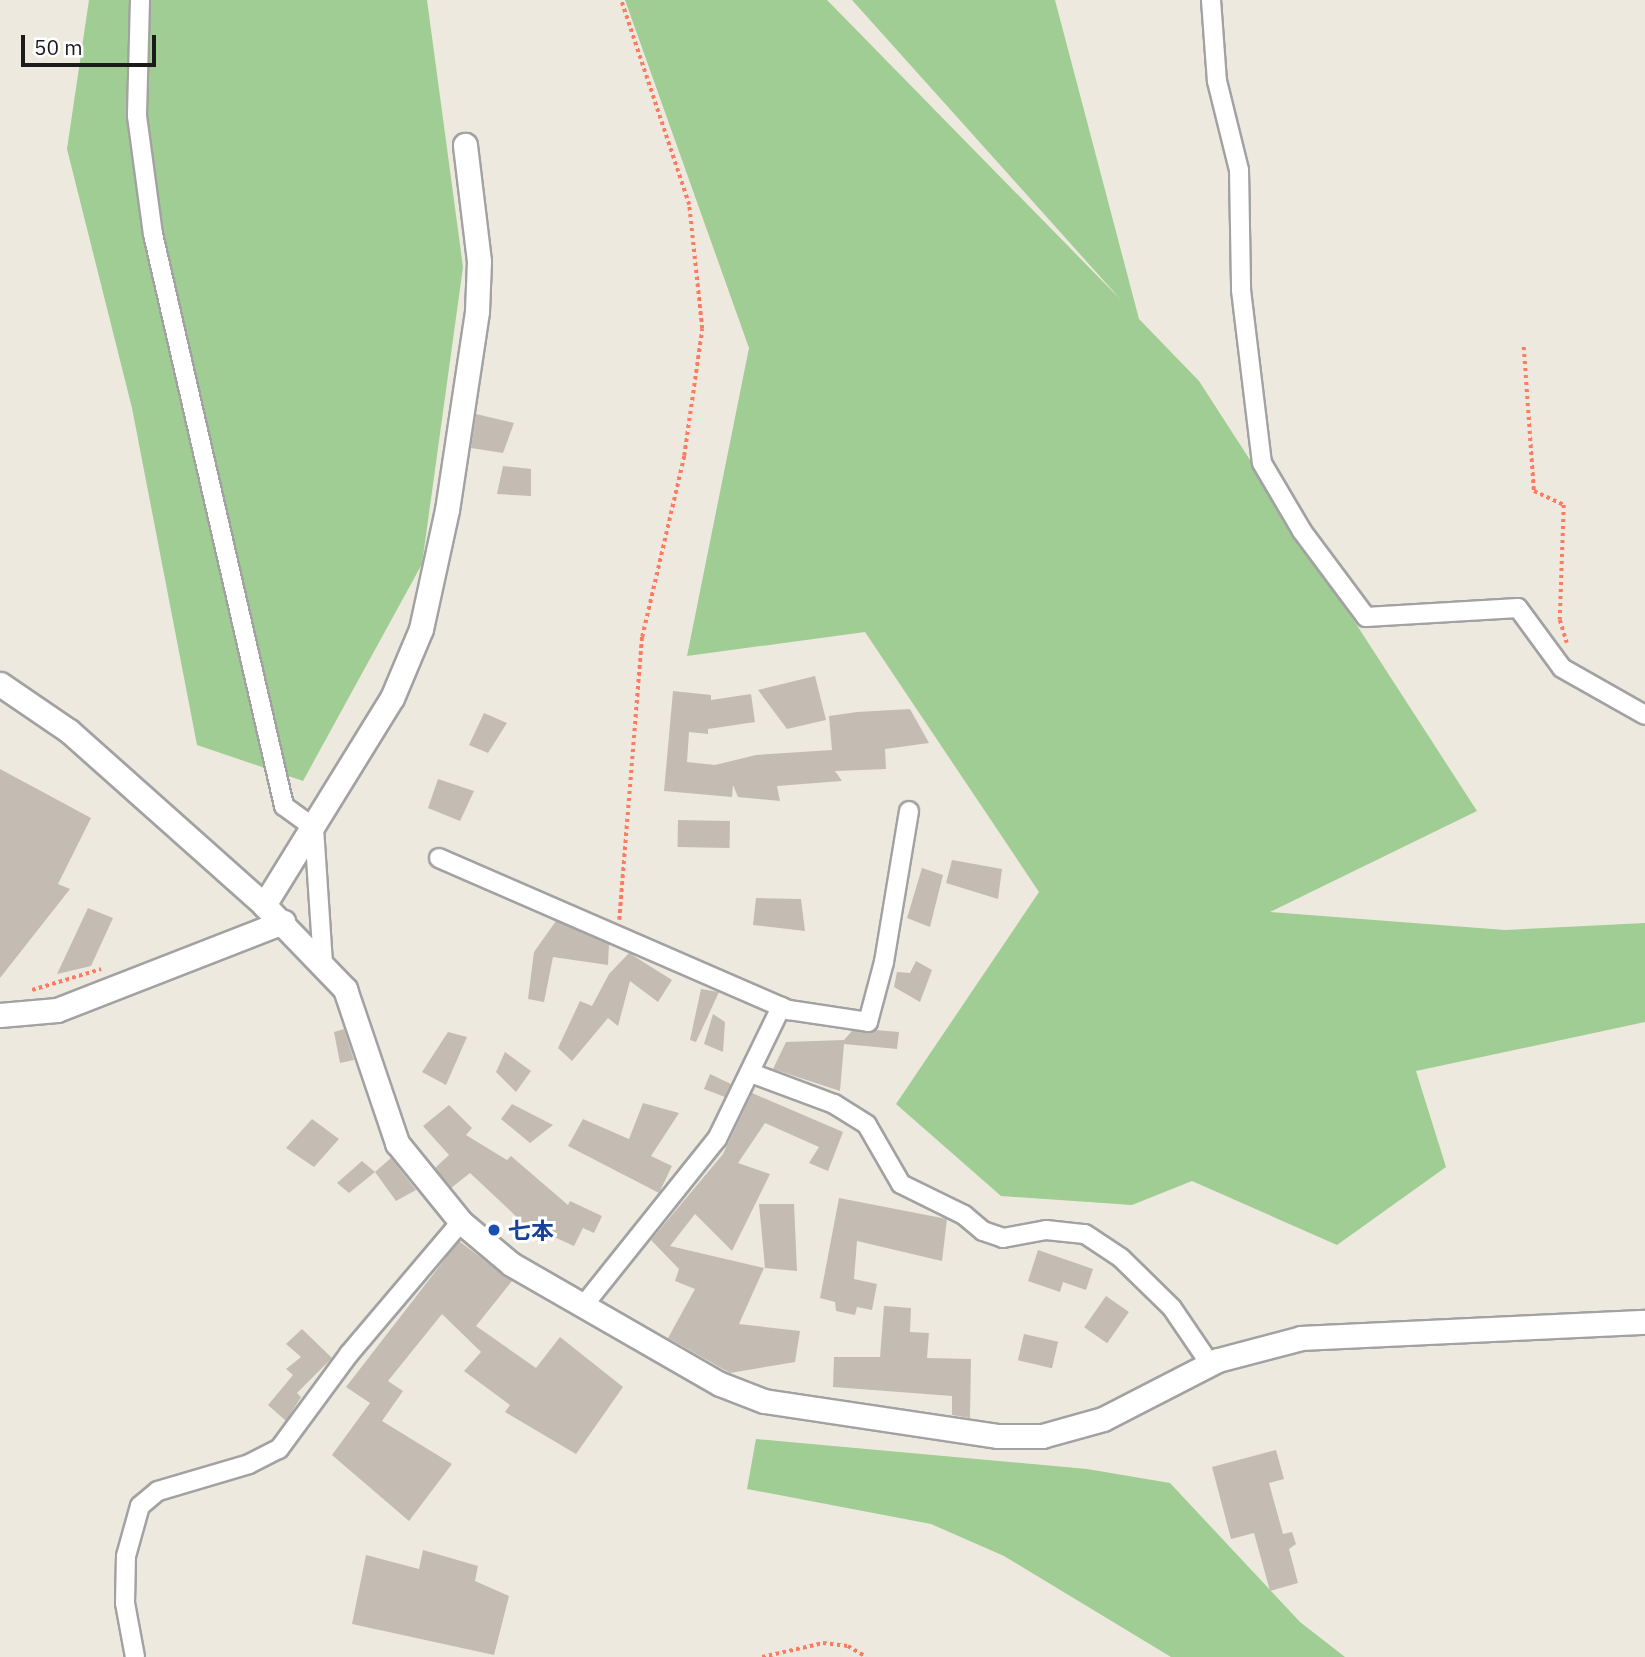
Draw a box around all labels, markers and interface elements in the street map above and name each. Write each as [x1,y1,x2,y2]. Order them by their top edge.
scale bar [24,21,159,65]
text: 50 m [34,33,83,61]
place label: 七本 [508,1216,554,1244]
marker: 七本 [486,1222,502,1238]

